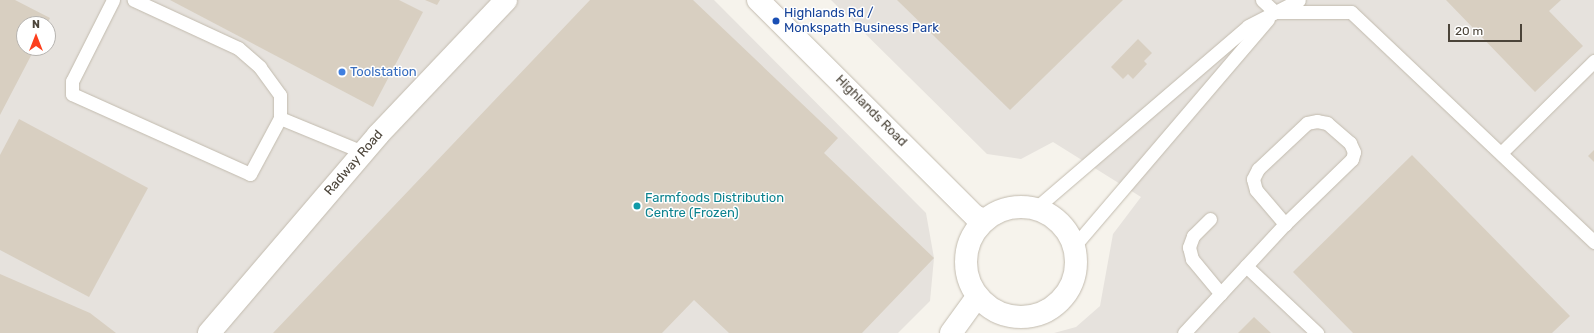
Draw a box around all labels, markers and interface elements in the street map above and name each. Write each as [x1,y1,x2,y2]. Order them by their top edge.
place label: Highlands Rd / Monkspath Business Park [784,6,939,37]
north arrow [16,16,56,56]
marker: Highlands Rd / Monkspath Business Park [771,16,781,26]
scale bar [1450,16,1524,42]
text: N [32,18,40,31]
text: 20 m [1455,24,1483,38]
place label: Toolstation [350,64,417,80]
marker: Toolstation [337,67,347,77]
street label: Highlands Road [832,72,910,150]
street label: Radway Road [321,127,387,199]
place label: Farmfoods Distribution Centre (Frozen) [645,191,784,222]
marker: Farmfoods Distribution Centre (Frozen) [632,201,642,211]

